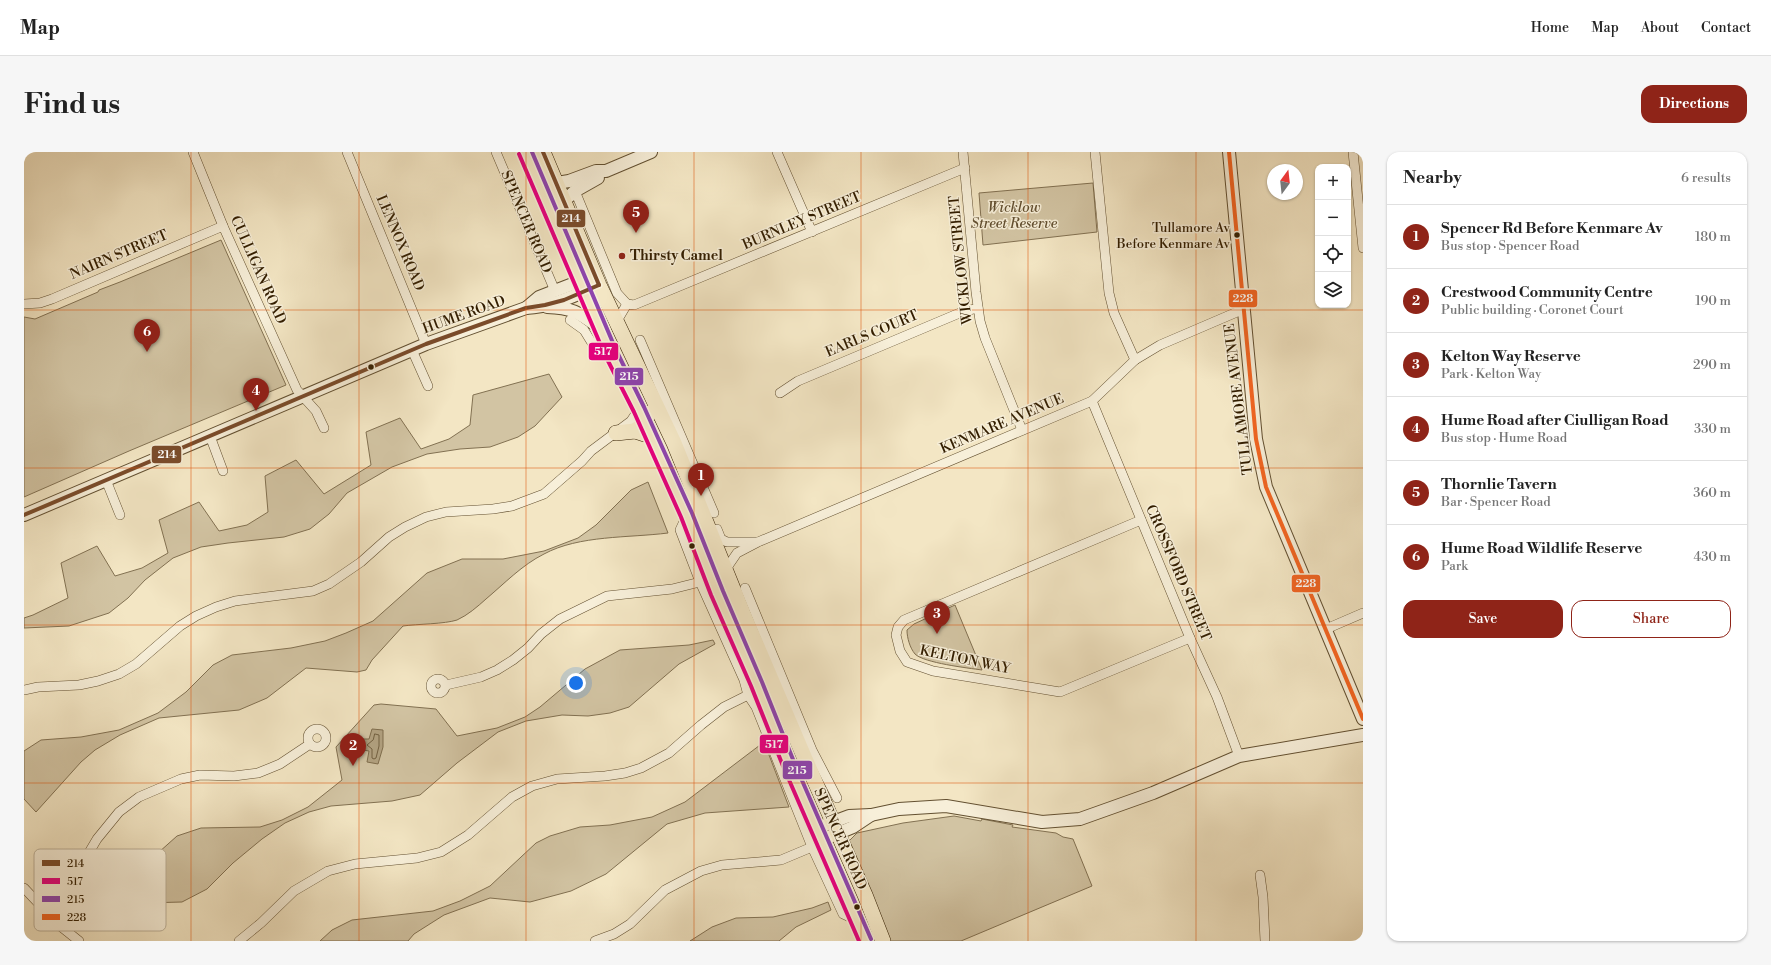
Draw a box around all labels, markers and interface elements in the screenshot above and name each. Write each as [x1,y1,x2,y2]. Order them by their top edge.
text: Map [20,16,60,40]
text: Home [1531,19,1569,37]
text: Map [1591,19,1619,37]
text: About [1641,19,1679,37]
text: Contact [1701,19,1751,37]
button: Directions [1641,85,1747,123]
text: Find us [24,87,120,122]
north arrow [1267,164,1303,200]
map controls [1315,164,1351,308]
button: + [1315,164,1351,200]
text: Nearby [1403,167,1462,189]
street label: SPENCER ROAD [496,168,556,276]
text: 6 results [1681,170,1731,186]
street label: BURNLEY STREET [739,188,864,255]
street label: LENNOX ROAD [372,192,428,294]
street label: WICKLOW STREET [945,195,977,326]
park label: Wicklow Street Reserve [971,199,1058,233]
pin: 5 [623,200,649,233]
button: − [1315,200,1351,236]
line badge: 214 [556,209,586,228]
text: 214 [561,212,581,226]
street label: CULLIGAN ROAD [226,213,290,327]
text: Spencer Rd Before Kenmare Av [1441,219,1663,238]
place label: Tullamore Av Before Kenmare Av [1116,220,1231,252]
street label: NAIRN STREET [67,226,171,284]
text: 1 [1413,229,1419,245]
text: 180 m [1695,229,1731,245]
marker: Tullamore Av Before Kenmare Av [1232,230,1242,240]
button: locate [1315,236,1351,272]
text: Bus stop · Spencer Road [1441,238,1579,254]
place label: Thirsty Camel [630,247,723,265]
marker: Thirsty Camel [617,251,627,261]
button: layers [1315,272,1351,308]
text: Crestwood Community Centre [1441,283,1653,302]
line badge: 228 [1228,289,1258,308]
street label: HUME ROAD [420,292,508,338]
text: 228 [1233,292,1253,306]
text: 2 [1412,293,1420,309]
text: 190 m [1695,293,1731,309]
text: Public building · Coronet Court [1441,302,1624,318]
street label: EARLS COURT [823,306,921,362]
pin: 6 [134,319,160,352]
street label: TULLAMORE AVENUE [1221,322,1257,476]
line badge: 517 [588,342,619,361]
text: 517 [594,345,612,359]
text: Kelton Way Reserve [1441,347,1581,366]
text: 3 [1412,357,1420,373]
text: 290 m [1693,357,1731,373]
unlabelled marker [366,362,376,372]
text: Park · Kelton Way [1441,366,1541,382]
line badge: 215 [614,367,644,386]
text: 215 [619,370,639,384]
pin: 4 [243,378,269,411]
street label: KENMARE AVENUE [937,390,1067,458]
text: Hume Road after Ciulligan Road [1441,411,1669,430]
text: 4 [1412,421,1420,437]
text: 330 m [1694,421,1731,437]
text: Bus stop · Hume Road [1441,430,1567,446]
line badge: 214 [151,445,182,464]
text: 214 [157,448,177,462]
pin: 1 [688,463,714,496]
text: Thornlie Tavern [1441,475,1557,494]
text: 5 [1412,485,1420,501]
text: 360 m [1693,485,1731,501]
text: Bar · Spencer Road [1441,494,1551,510]
street label: CROSSFORD STREET [1141,502,1215,644]
text: Hume Road Wildlife Reserve [1441,539,1642,558]
unlabelled marker [687,541,697,551]
text: 6 [1412,549,1420,565]
text: 430 m [1693,549,1731,565]
text: Park [1441,558,1468,574]
line badge: 228 [1291,574,1321,593]
text: 228 [1296,577,1316,591]
button: Save [1403,600,1563,638]
button: Share [1571,600,1731,638]
pin: 3 [924,601,950,634]
street label: KELTON WAY [918,642,1013,679]
your location [566,673,586,693]
pin: 2 [340,733,366,766]
line badge: 517 [759,734,789,754]
text: 517 [765,738,783,752]
line badge: 215 [782,760,813,780]
text: 215 [787,764,807,778]
street label: SPENCER ROAD [809,785,871,893]
legend [34,849,166,931]
text: 214 [67,857,85,871]
text: 517 [67,875,83,889]
text: 215 [67,893,84,907]
unlabelled marker [852,902,862,912]
text: 228 [67,911,87,925]

